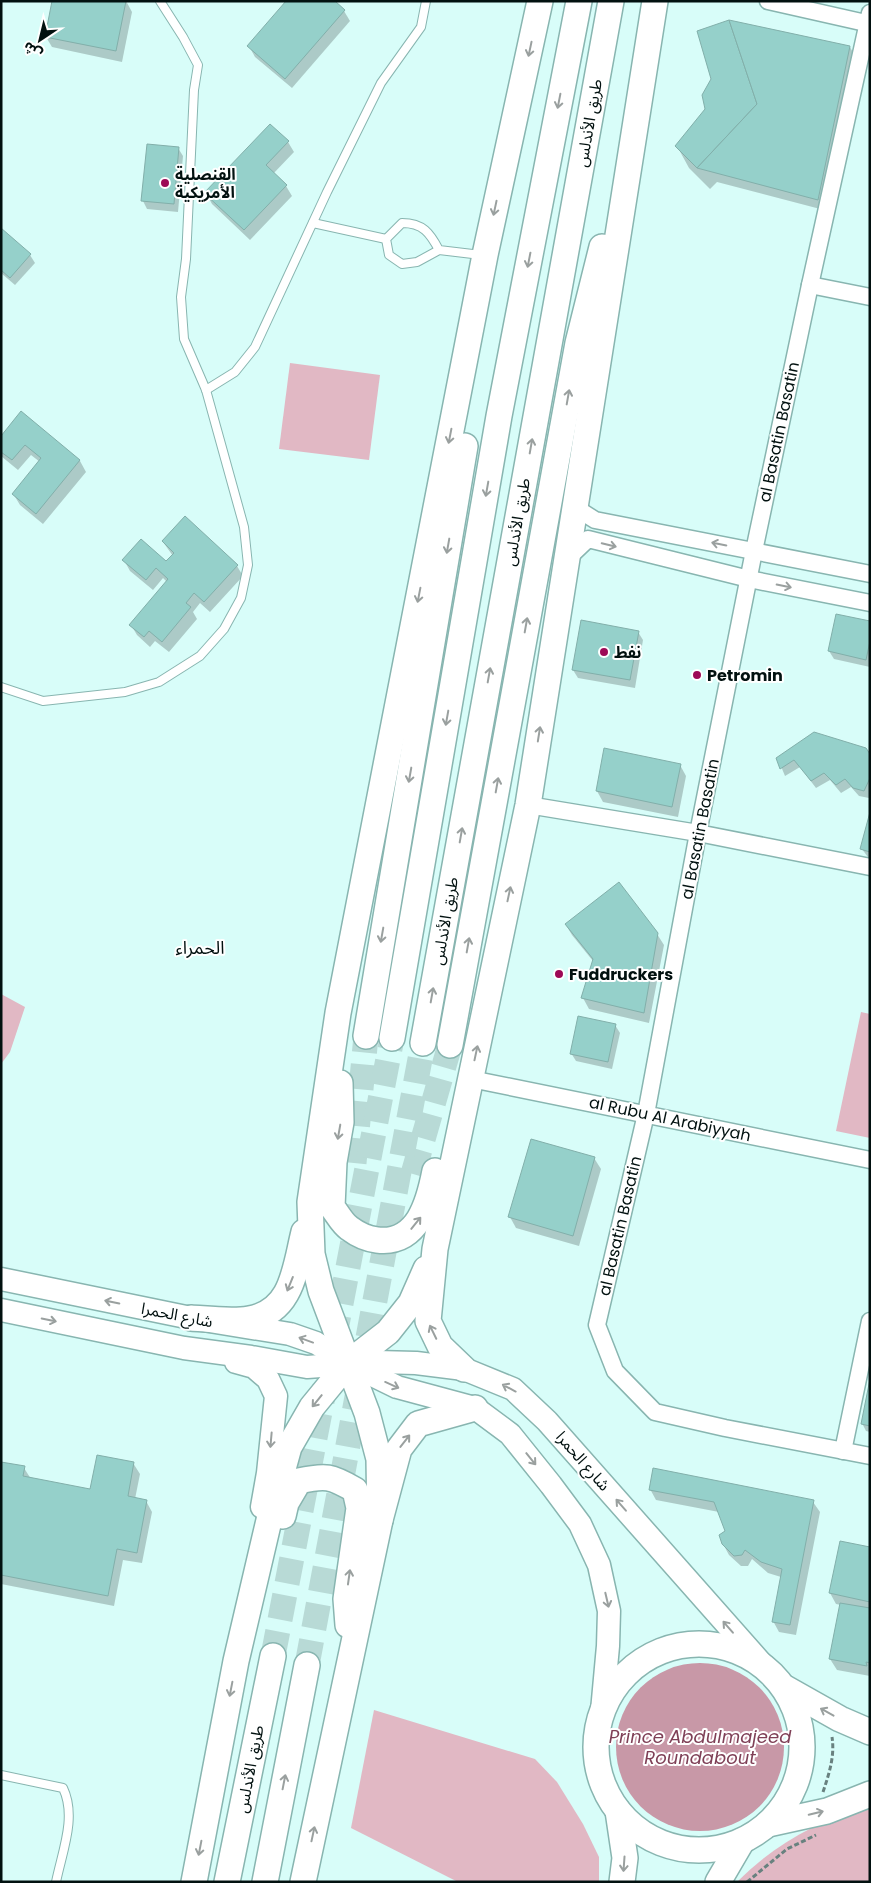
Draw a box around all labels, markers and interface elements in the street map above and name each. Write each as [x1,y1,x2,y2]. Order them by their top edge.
north arrow [15,15,65,65]
text: ش [19,37,46,64]
one-way arrow [524,40,534,56]
street label: طريق الأندلس [570,77,608,169]
one-way arrow [554,92,564,108]
place label: القنصلية الأمريكية [175,163,236,204]
marker: القنصلية الأمريكية [159,177,171,189]
one-way arrow [490,199,499,215]
one-way arrow [524,252,533,268]
street label: al Basatin Basatin [753,360,805,504]
one-way arrow [564,389,574,405]
one-way arrow [445,427,454,443]
one-way arrow [526,438,536,454]
street label: طريق الأندلس [498,476,536,568]
one-way arrow [481,481,491,497]
one-way arrow [443,537,453,553]
one-way arrow [711,539,727,548]
one-way arrow [601,540,617,550]
one-way arrow [776,582,792,592]
one-way arrow [414,587,424,603]
one-way arrow [522,618,532,634]
place label: نفط [614,641,641,664]
marker: نفط [598,646,610,658]
place label: Petromin [707,664,783,687]
one-way arrow [485,667,495,683]
marker: Petromin [691,669,703,681]
one-way arrow [442,710,452,726]
one-way arrow [535,727,545,743]
street label: al Basatin Basatin [675,757,725,901]
one-way arrow [404,767,414,783]
one-way arrow [493,778,503,794]
one-way arrow [456,827,466,843]
street label: طريق الأندلس [426,875,464,967]
one-way arrow [505,886,515,902]
one-way arrow [377,927,387,943]
district label: الحمراء [175,935,225,960]
one-way arrow [464,938,474,954]
place label: Fuddruckers [569,963,673,986]
marker: Fuddruckers [553,968,565,980]
one-way arrow [427,987,437,1003]
one-way arrow [472,1045,481,1061]
street label: al Rubu Al Arabiyyah [587,1091,753,1147]
one-way arrow [334,1123,344,1139]
street label: al Basatin Basatin [593,1154,647,1298]
one-way arrow [411,1216,422,1229]
one-way arrow [285,1276,295,1291]
one-way arrow [105,1297,121,1306]
street label: شارع الحمرا [139,1297,215,1334]
one-way arrow [41,1315,57,1325]
one-way arrow [428,1325,438,1340]
one-way arrow [299,1335,314,1344]
one-way arrow [384,1380,399,1390]
one-way arrow [501,1383,516,1393]
one-way arrow [312,1394,323,1407]
street label: شارع الحمرا [550,1426,615,1497]
one-way arrow [267,1432,276,1448]
one-way arrow [400,1435,411,1448]
one-way arrow [525,1453,536,1466]
one-way arrow [615,1498,627,1511]
one-way arrow [345,1569,355,1585]
one-way arrow [603,1592,612,1608]
one-way arrow [723,1620,734,1633]
one-way arrow [226,1680,235,1696]
one-way arrow [820,1706,834,1716]
street label: طريق الأندلس [230,1723,270,1815]
water label: Prince Abdulmajeed Roundabout [609,1724,792,1770]
one-way arrow [280,1775,289,1791]
one-way arrow [807,1808,823,1817]
one-way arrow [309,1827,318,1843]
one-way arrow [195,1840,204,1856]
one-way arrow [619,1855,628,1871]

